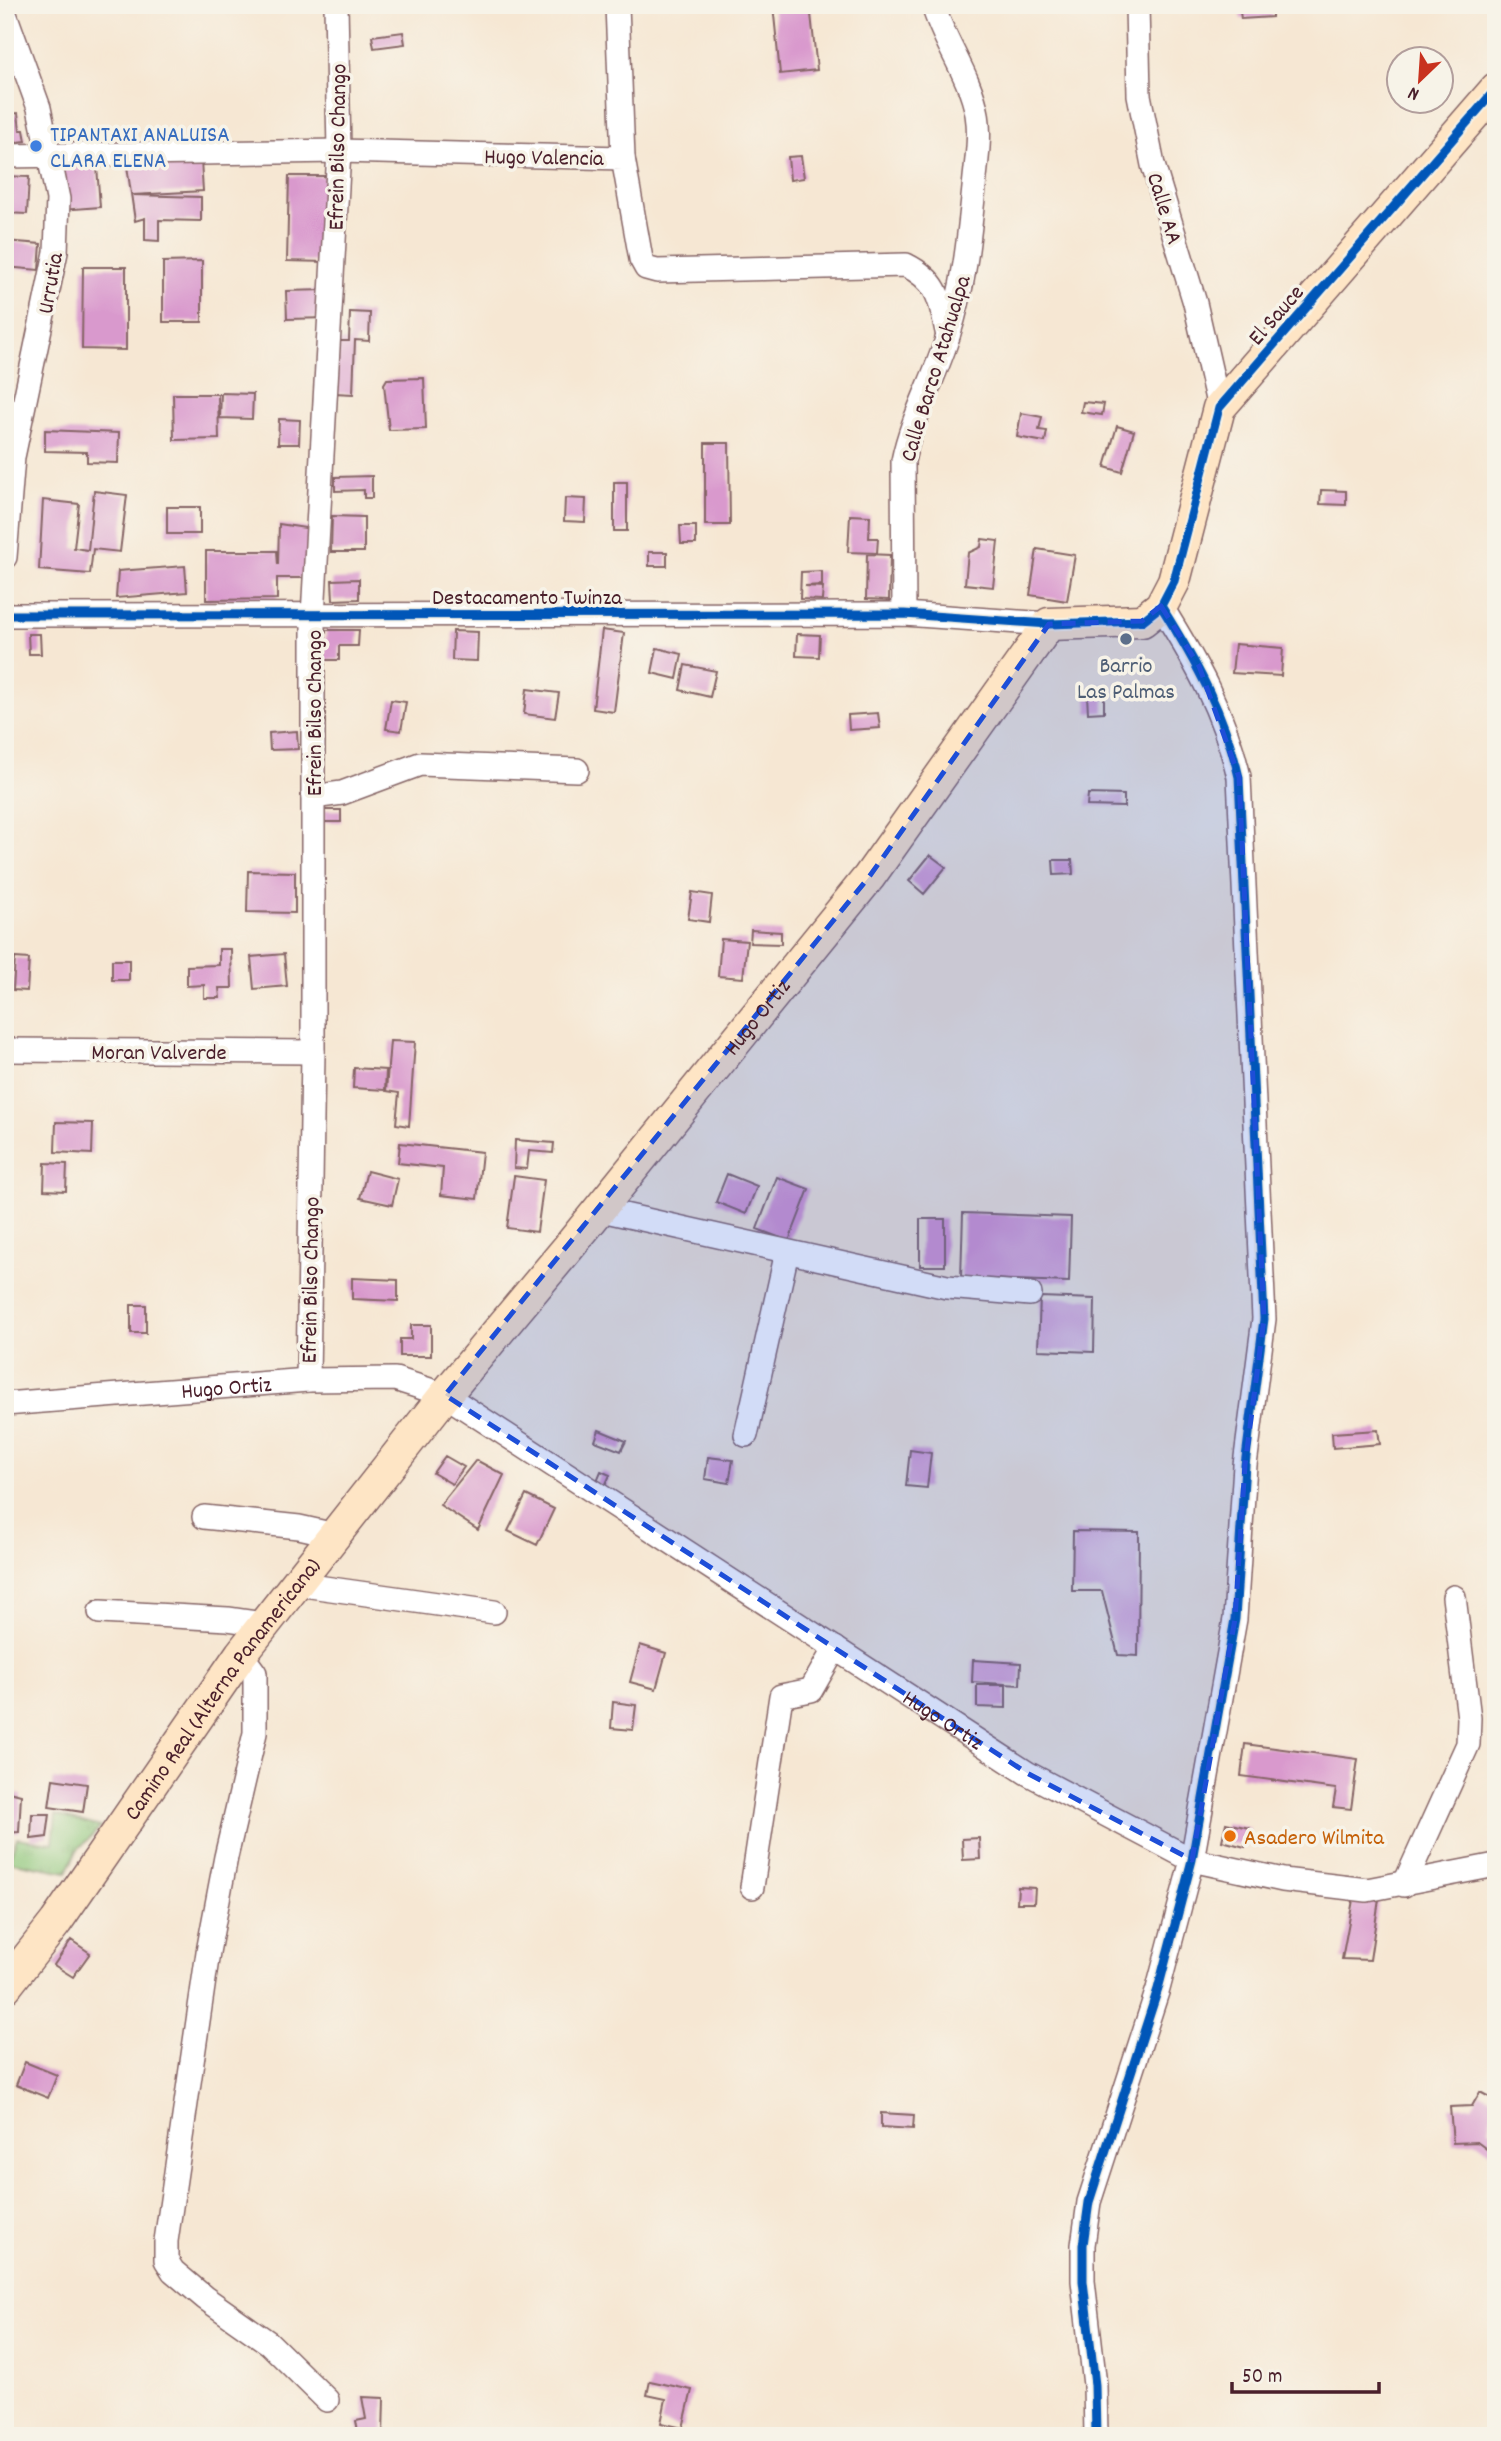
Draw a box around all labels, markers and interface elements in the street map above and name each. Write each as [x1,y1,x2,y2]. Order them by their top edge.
north arrow [1386,46,1456,116]
street label: Efrein Bilso Chango [322,63,357,231]
text: N [1404,78,1424,106]
place label: TIPANTAXI ANALUISA CLARA ELENA [50,120,230,179]
marker: TIPANTAXI ANALUISA CLARA ELENA [28,138,44,154]
street label: Hugo Valencia [484,142,605,177]
street label: Calle AA [1136,169,1189,249]
street label: Urrutia [31,249,74,317]
street label: Calle Barco Atahualpa [893,271,982,466]
street label: El Sauce [1242,279,1314,354]
street label: Destacamento Twinza [432,583,623,616]
street label: Efrein Bilso Chango [300,630,333,796]
marker: Barrio Las Palmas [1118,631,1134,647]
place label: Barrio Las Palmas [1077,651,1175,710]
street label: Hugo Ortiz [717,973,800,1064]
street label: Moran Valverde [91,1038,227,1071]
street label: Efrein Bilso Chango [295,1196,330,1364]
street label: Hugo Ortiz [180,1370,273,1410]
street label: Camino Real (Alterna Panamericana) [118,1552,331,1828]
street label: Hugo Ortiz [895,1683,989,1760]
place label: Asadero Wilmita [1244,1823,1385,1856]
marker: Asadero Wilmita [1222,1828,1238,1844]
scale bar [1232,2350,1378,2394]
text: 50 m [1242,2363,1282,2393]

